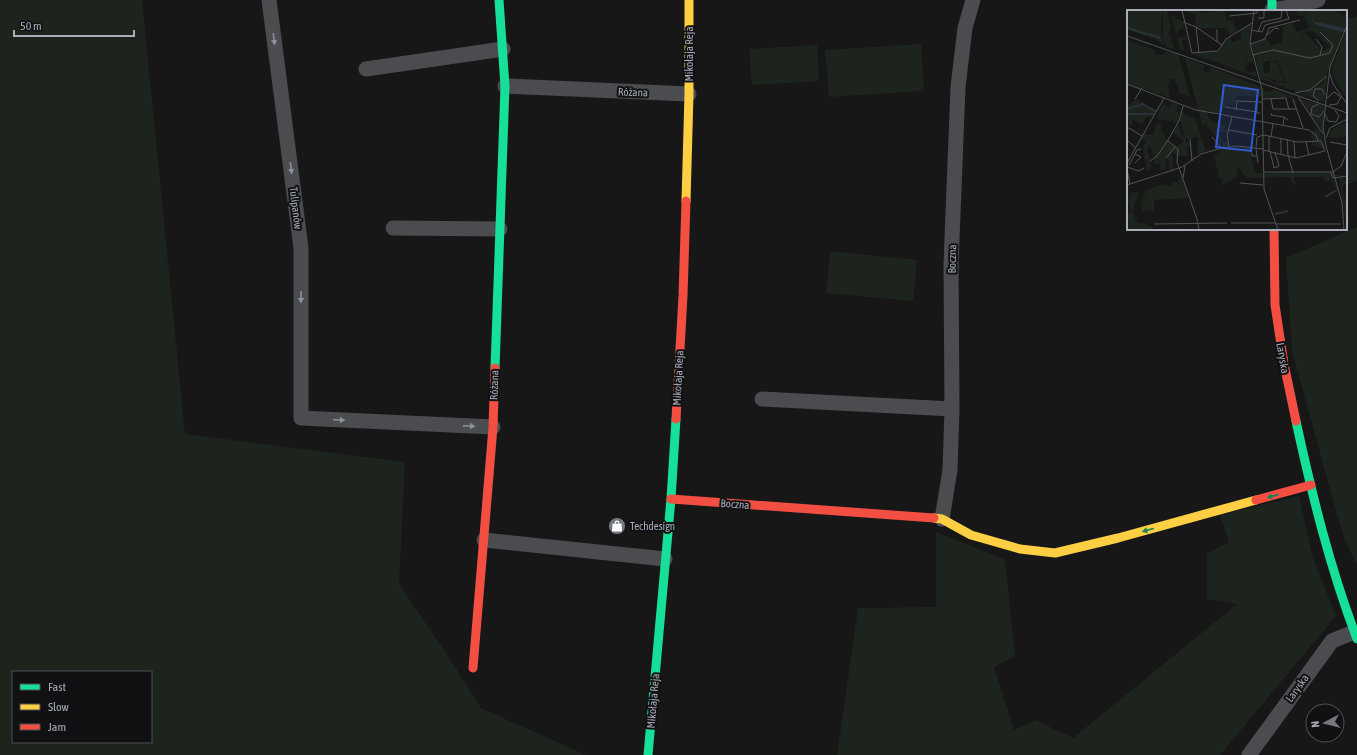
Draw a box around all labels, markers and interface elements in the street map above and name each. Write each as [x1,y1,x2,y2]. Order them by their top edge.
inset map [1127,10,1347,230]
scale bar [14,12,134,38]
text: 50 m [20,19,42,33]
street label: Mikołaja Reja [683,26,695,82]
one-way arrow [271,33,277,45]
street label: Różana [618,85,648,99]
one-way arrow [287,161,294,174]
street label: Tulipanów [287,186,305,230]
street label: Boczna [946,244,958,274]
one-way arrow [298,291,304,304]
street label: Laryska [1274,342,1292,374]
street label: Mikołaja Reja [671,350,685,406]
street label: Różana [487,370,501,400]
one-way arrow [333,416,345,423]
one-way arrow [463,422,475,429]
one-way arrow [1267,493,1279,499]
street label: Boczna [720,497,750,511]
shop icon: Techdesign [607,516,627,536]
place label: Techdesign [630,520,675,532]
one-way arrow [1142,527,1154,533]
legend [12,671,152,743]
street label: Laryska [1283,672,1311,704]
street label: Mikołaja Reja [645,673,661,729]
text: Fast [48,680,66,694]
text: Slow [48,700,69,714]
north arrow [1305,703,1345,743]
text: Jam [48,720,66,734]
text: N [1309,720,1321,728]

